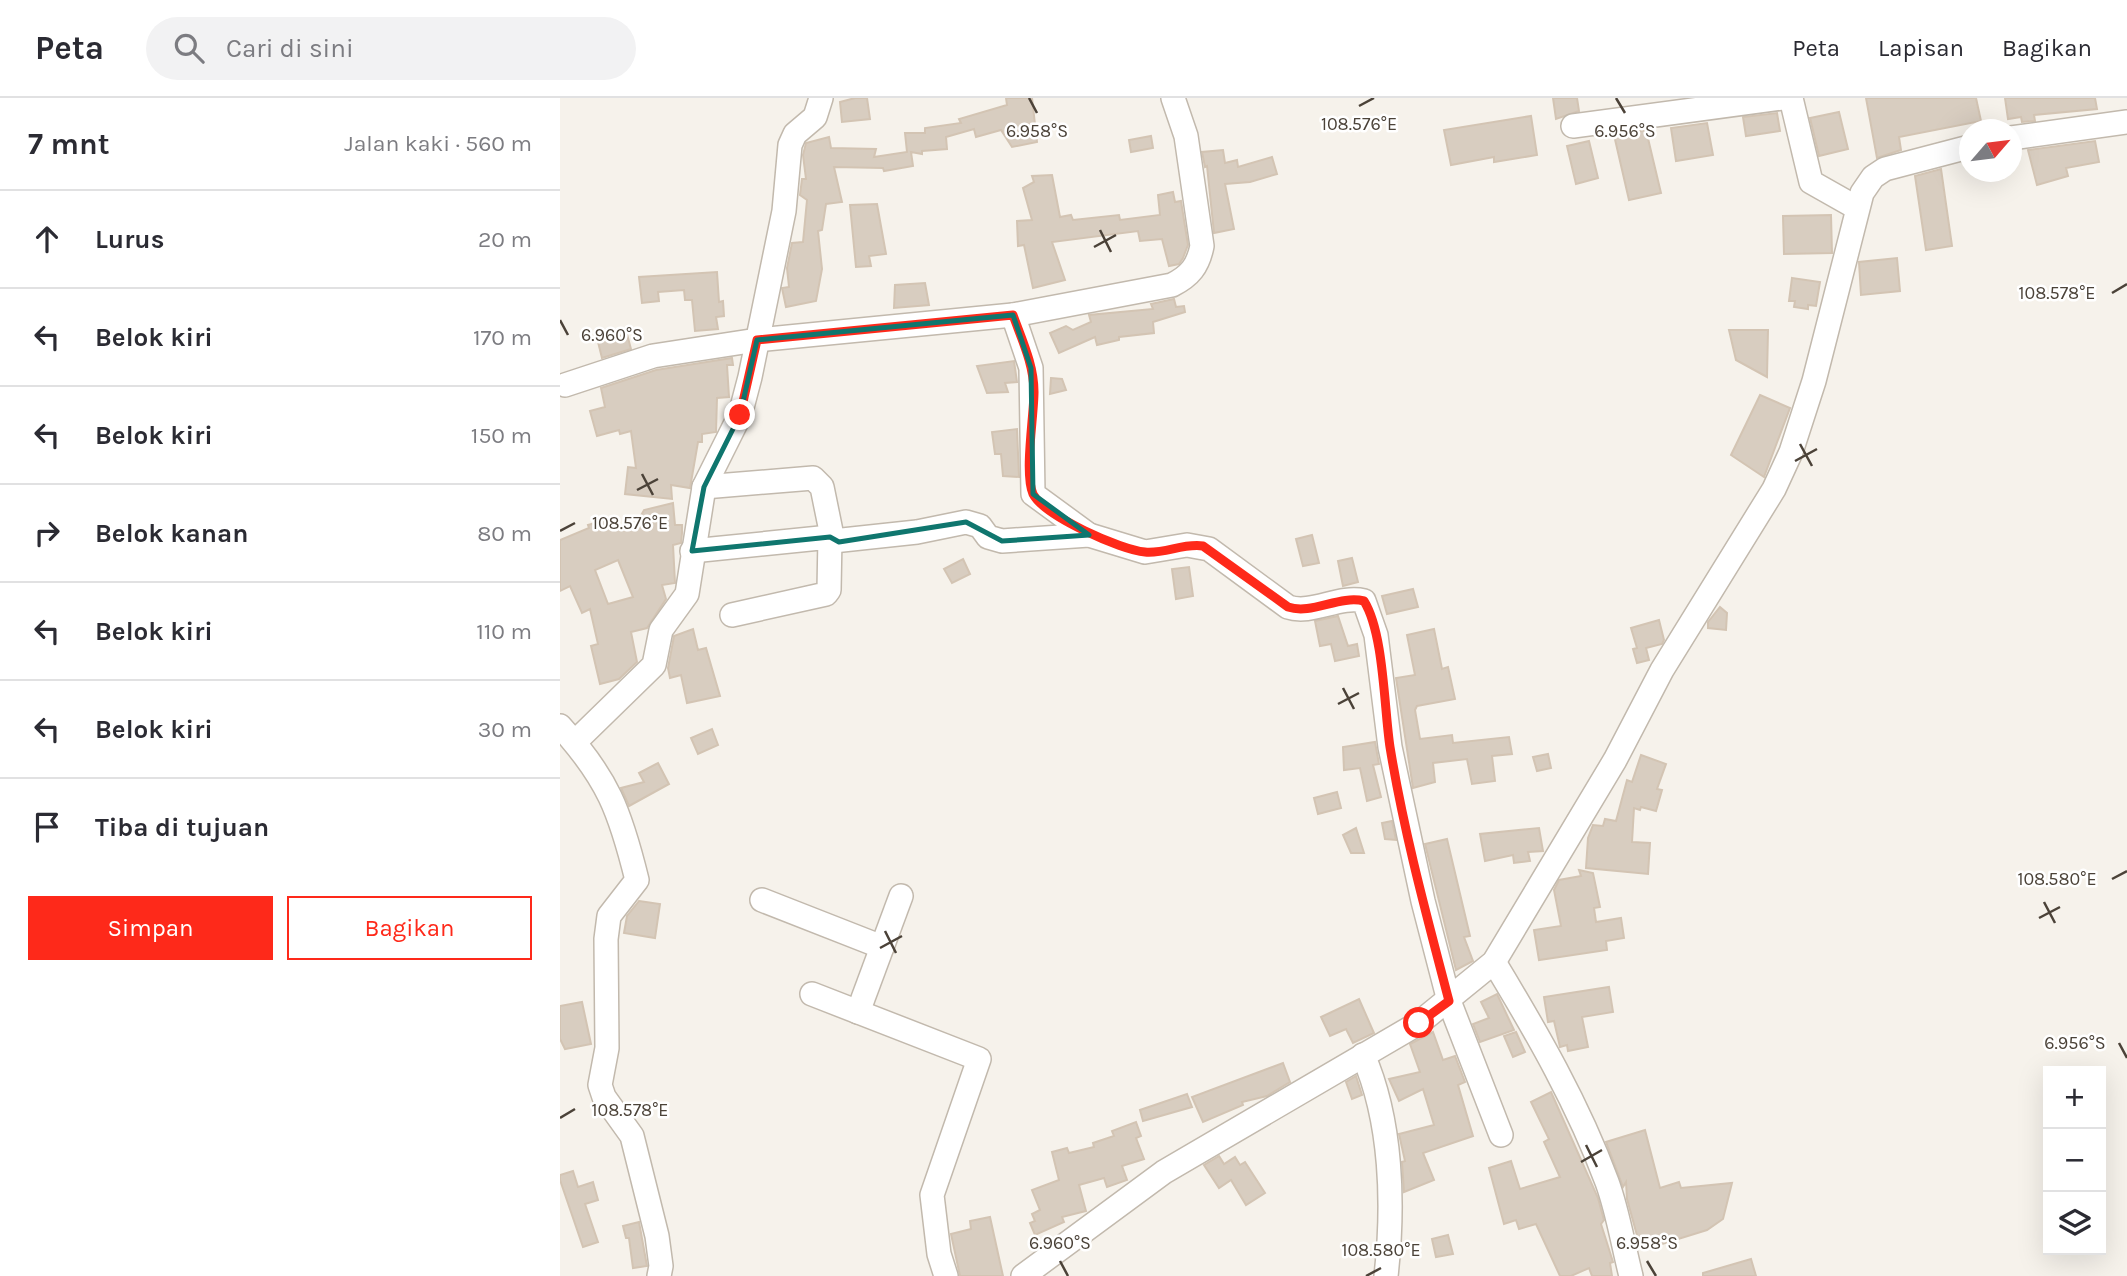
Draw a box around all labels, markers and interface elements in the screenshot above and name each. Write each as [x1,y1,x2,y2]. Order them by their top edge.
search box [146,17,636,80]
text: Peta [35,29,104,67]
icon: search [170,29,208,67]
text: Cari di sini [226,33,354,64]
text: Peta [1792,34,1840,62]
text: Lapisan [1878,34,1964,62]
text: Bagikan [2002,34,2092,62]
text: 108.576°E [1321,113,1397,135]
north arrow [1959,119,2022,182]
text: 6.958°S [1006,120,1068,142]
text: 6.956°S [1594,120,1656,142]
text: 7 mnt [28,126,110,162]
text: Jalan kaki · 560 m [344,130,532,157]
icon: ahead [28,220,66,258]
text: Lurus [95,224,164,255]
text: 20 m [478,226,532,253]
text: 108.578°E [2019,282,2095,304]
icon: left [28,318,66,356]
text: Belok kiri [95,322,213,353]
text: 170 m [473,324,532,351]
text: 6.960°S [581,324,643,346]
route end [724,399,755,430]
icon: left [28,416,66,454]
text: Belok kiri [95,420,213,451]
text: 150 m [471,422,532,449]
text: 108.576°E [592,512,668,534]
icon: right [28,514,66,552]
text: Belok kanan [95,518,248,549]
text: 80 m [477,520,532,547]
icon: left [28,612,66,650]
text: Belok kiri [95,616,213,647]
text: 110 m [476,618,532,645]
icon: left [28,710,66,748]
text: Belok kiri [95,714,213,745]
text: 30 m [478,716,532,743]
icon: arrive [28,808,66,846]
text: Tiba di tujuan [95,812,269,843]
text: 108.580°E [2017,868,2097,890]
button: Simpan [28,896,273,960]
button: Bagikan [287,896,532,960]
route start [1403,1007,1434,1038]
text: 6.956°S [2044,1032,2106,1054]
map controls [2043,1066,2106,1255]
button: + [2043,1066,2106,1129]
text: 108.578°E [592,1099,668,1121]
button: − [2043,1129,2106,1192]
button: layers [2043,1192,2106,1255]
text: 6.960°S [1029,1232,1091,1254]
text: 6.958°S [1616,1232,1678,1254]
text: 108.580°E [1341,1239,1421,1261]

